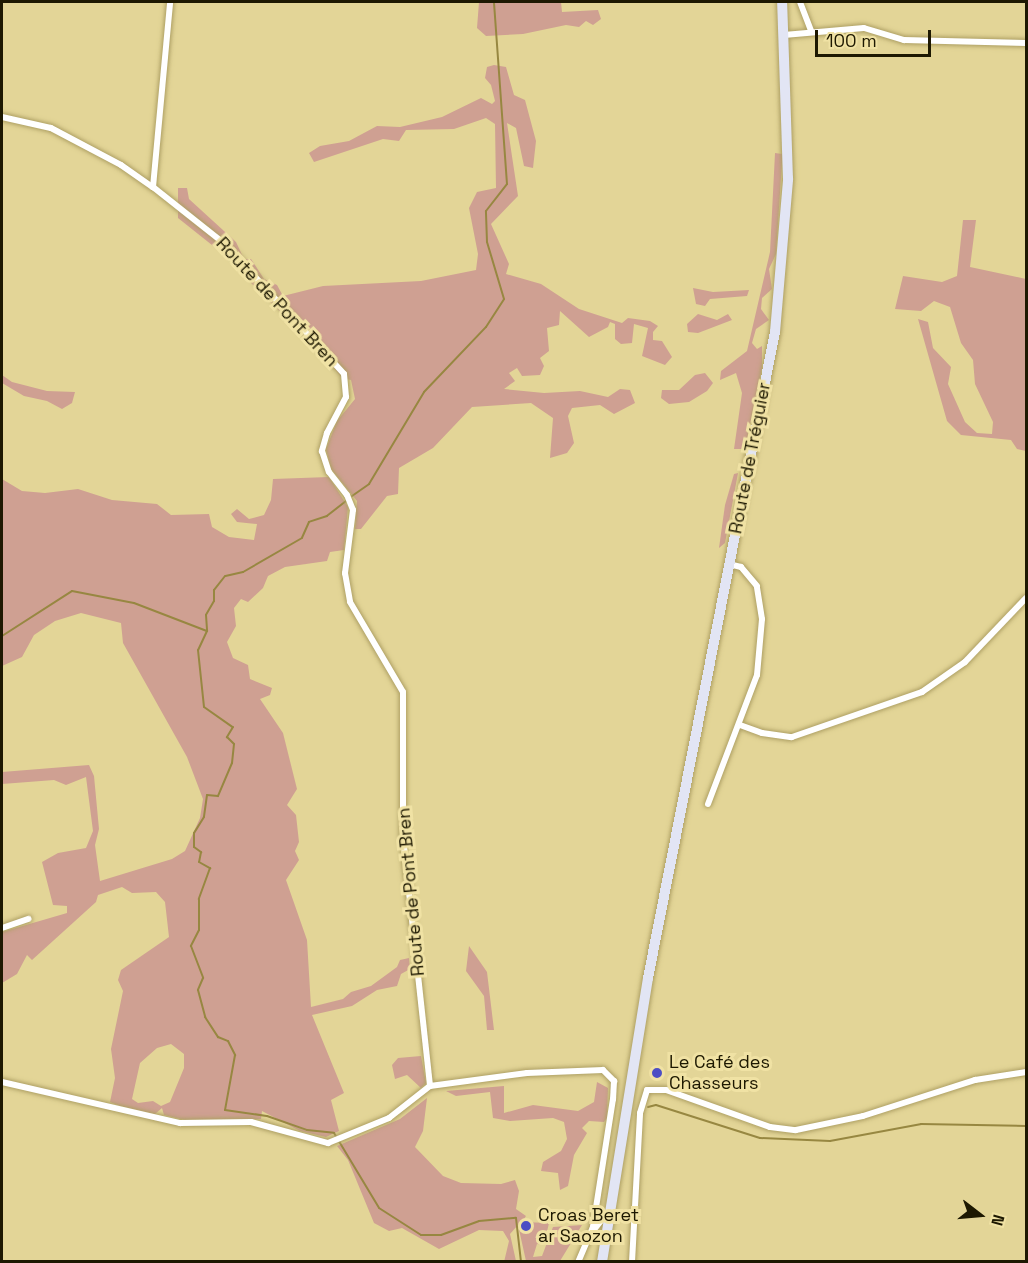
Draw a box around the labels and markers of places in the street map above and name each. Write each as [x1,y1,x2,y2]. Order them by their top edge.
place label: Le Café des Chasseurs [669,1052,770,1094]
marker: Le Café des Chasseurs [650,1066,664,1080]
place label: Croas Beret ar Saozon [538,1205,639,1248]
marker: Croas Beret ar Saozon [519,1219,533,1233]

